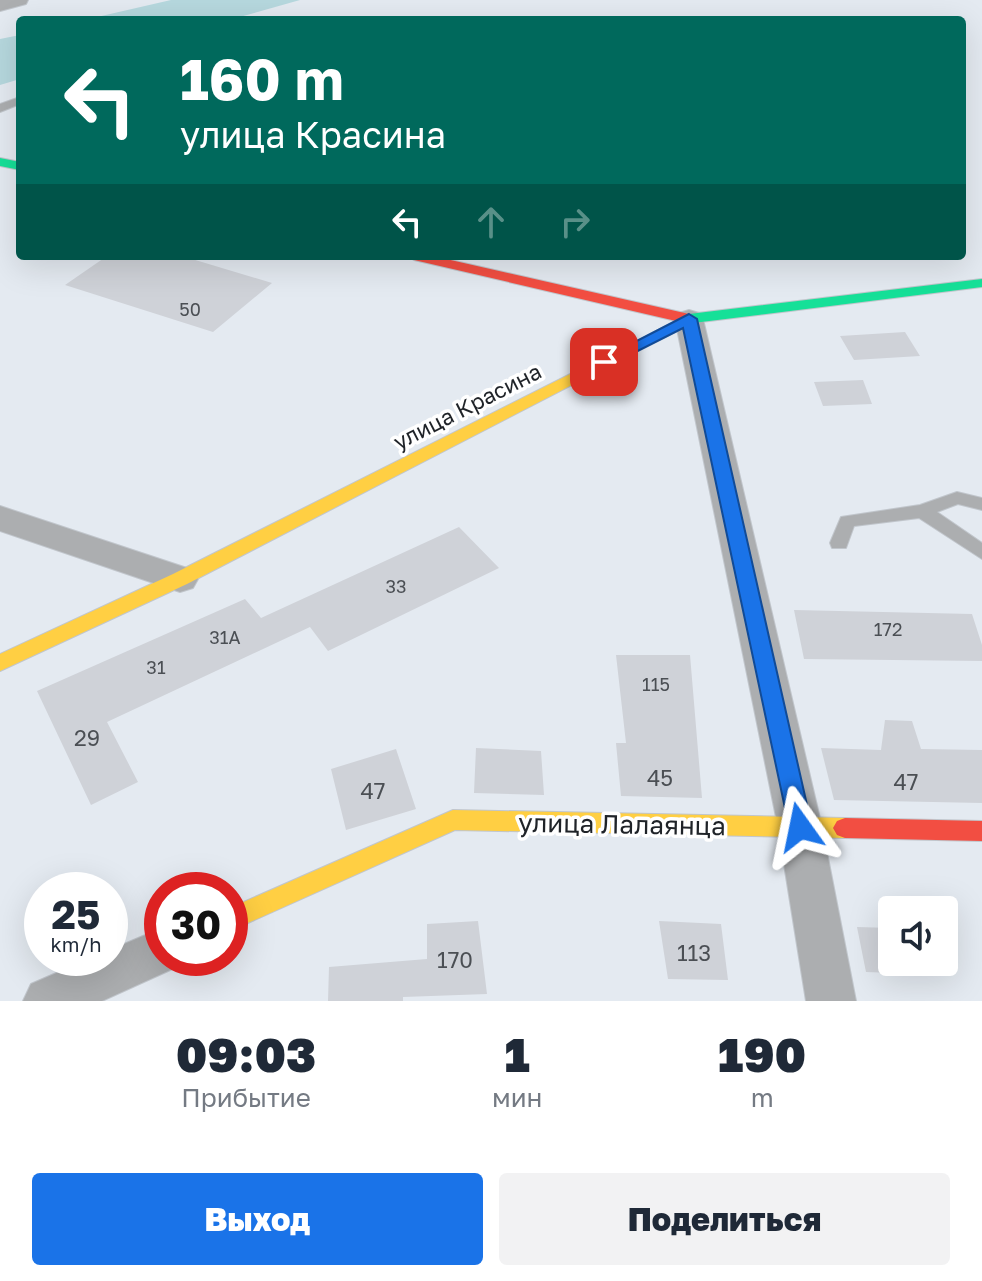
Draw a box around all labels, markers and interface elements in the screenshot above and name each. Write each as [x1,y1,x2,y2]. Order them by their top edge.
text: 160 m [180,45,344,112]
icon: left [48,48,152,152]
text: улица Красина [180,113,446,156]
icon: left [385,200,429,244]
icon: ahead [469,200,513,244]
icon: right [553,200,597,244]
house number: 50 [179,298,201,320]
pin [570,328,638,396]
icon: arrive [582,340,626,384]
street label: улица Красина [388,357,546,455]
house number: 33 [385,575,407,597]
house number: 172 [874,618,902,640]
house number: 31А [209,626,241,648]
house number: 31 [146,656,166,678]
house number: 115 [642,673,670,695]
house number: 29 [74,724,100,751]
house number: 45 [647,764,673,791]
house number: 47 [893,768,919,795]
house number: 47 [360,777,386,804]
position arrow [758,785,842,869]
street label: улица Лалаянца [518,807,726,841]
speed limit sign: 30 [144,872,248,976]
text: 25 [52,890,100,938]
map controls [878,896,958,976]
button: sound [878,896,958,976]
text: km/h [51,932,101,956]
house number: 113 [677,939,711,966]
house number: 170 [437,946,473,973]
text: 09:03 [176,1025,316,1083]
text: 1 [505,1025,530,1083]
text: 190 [718,1025,806,1083]
text: Прибытие [181,1082,311,1113]
text: мин [492,1082,542,1113]
text: m [751,1082,774,1113]
button: Выход [32,1173,483,1265]
button: Поделиться [499,1173,950,1265]

